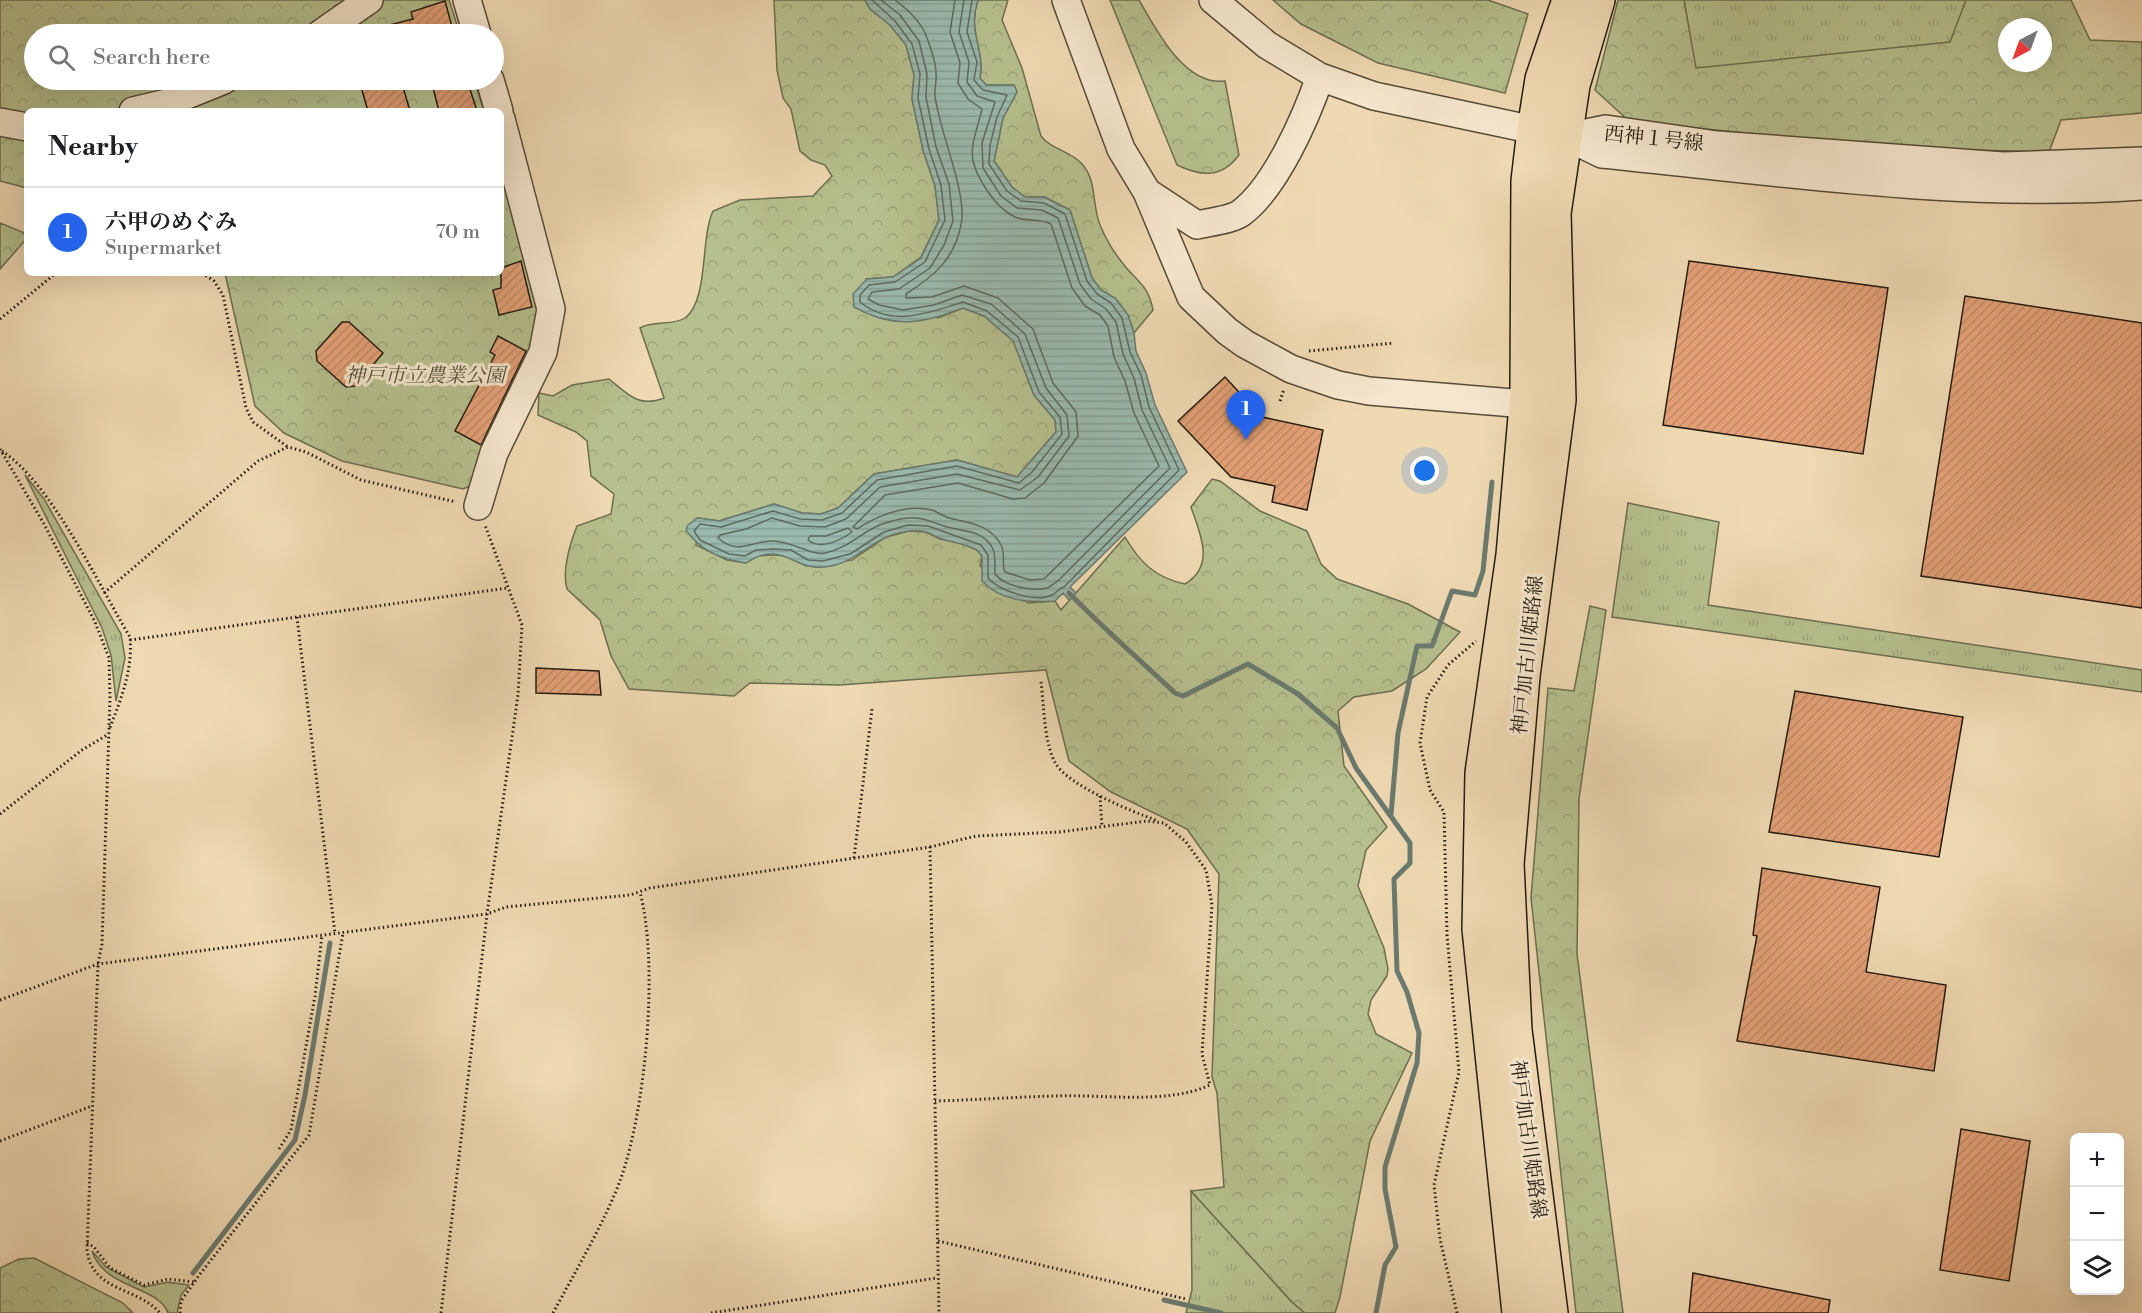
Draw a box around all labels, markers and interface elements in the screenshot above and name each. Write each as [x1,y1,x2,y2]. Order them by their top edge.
north arrow [1998,18,2052,72]
search box [24,24,504,90]
icon: search [45,41,78,74]
text: Search here [93,44,210,71]
street label: 西神１号線 [1603,122,1705,157]
text: Nearby [48,131,138,163]
text: 六甲のめぐみ [105,209,237,236]
text: 1 [63,220,72,245]
text: 70 m [436,220,480,245]
text: Supermarket [105,236,222,261]
park label: 神戸市立農業公園 [345,364,508,389]
pin: 1 [1226,390,1266,440]
your location [1410,456,1439,485]
street label: 神戸加古川姫路線 [1508,574,1549,736]
street label: 神戸加古川姫路線 [1504,1058,1551,1220]
map controls [2070,1133,2124,1295]
button: + [2070,1133,2124,1187]
button: − [2070,1187,2124,1241]
button: layers [2070,1241,2124,1295]

